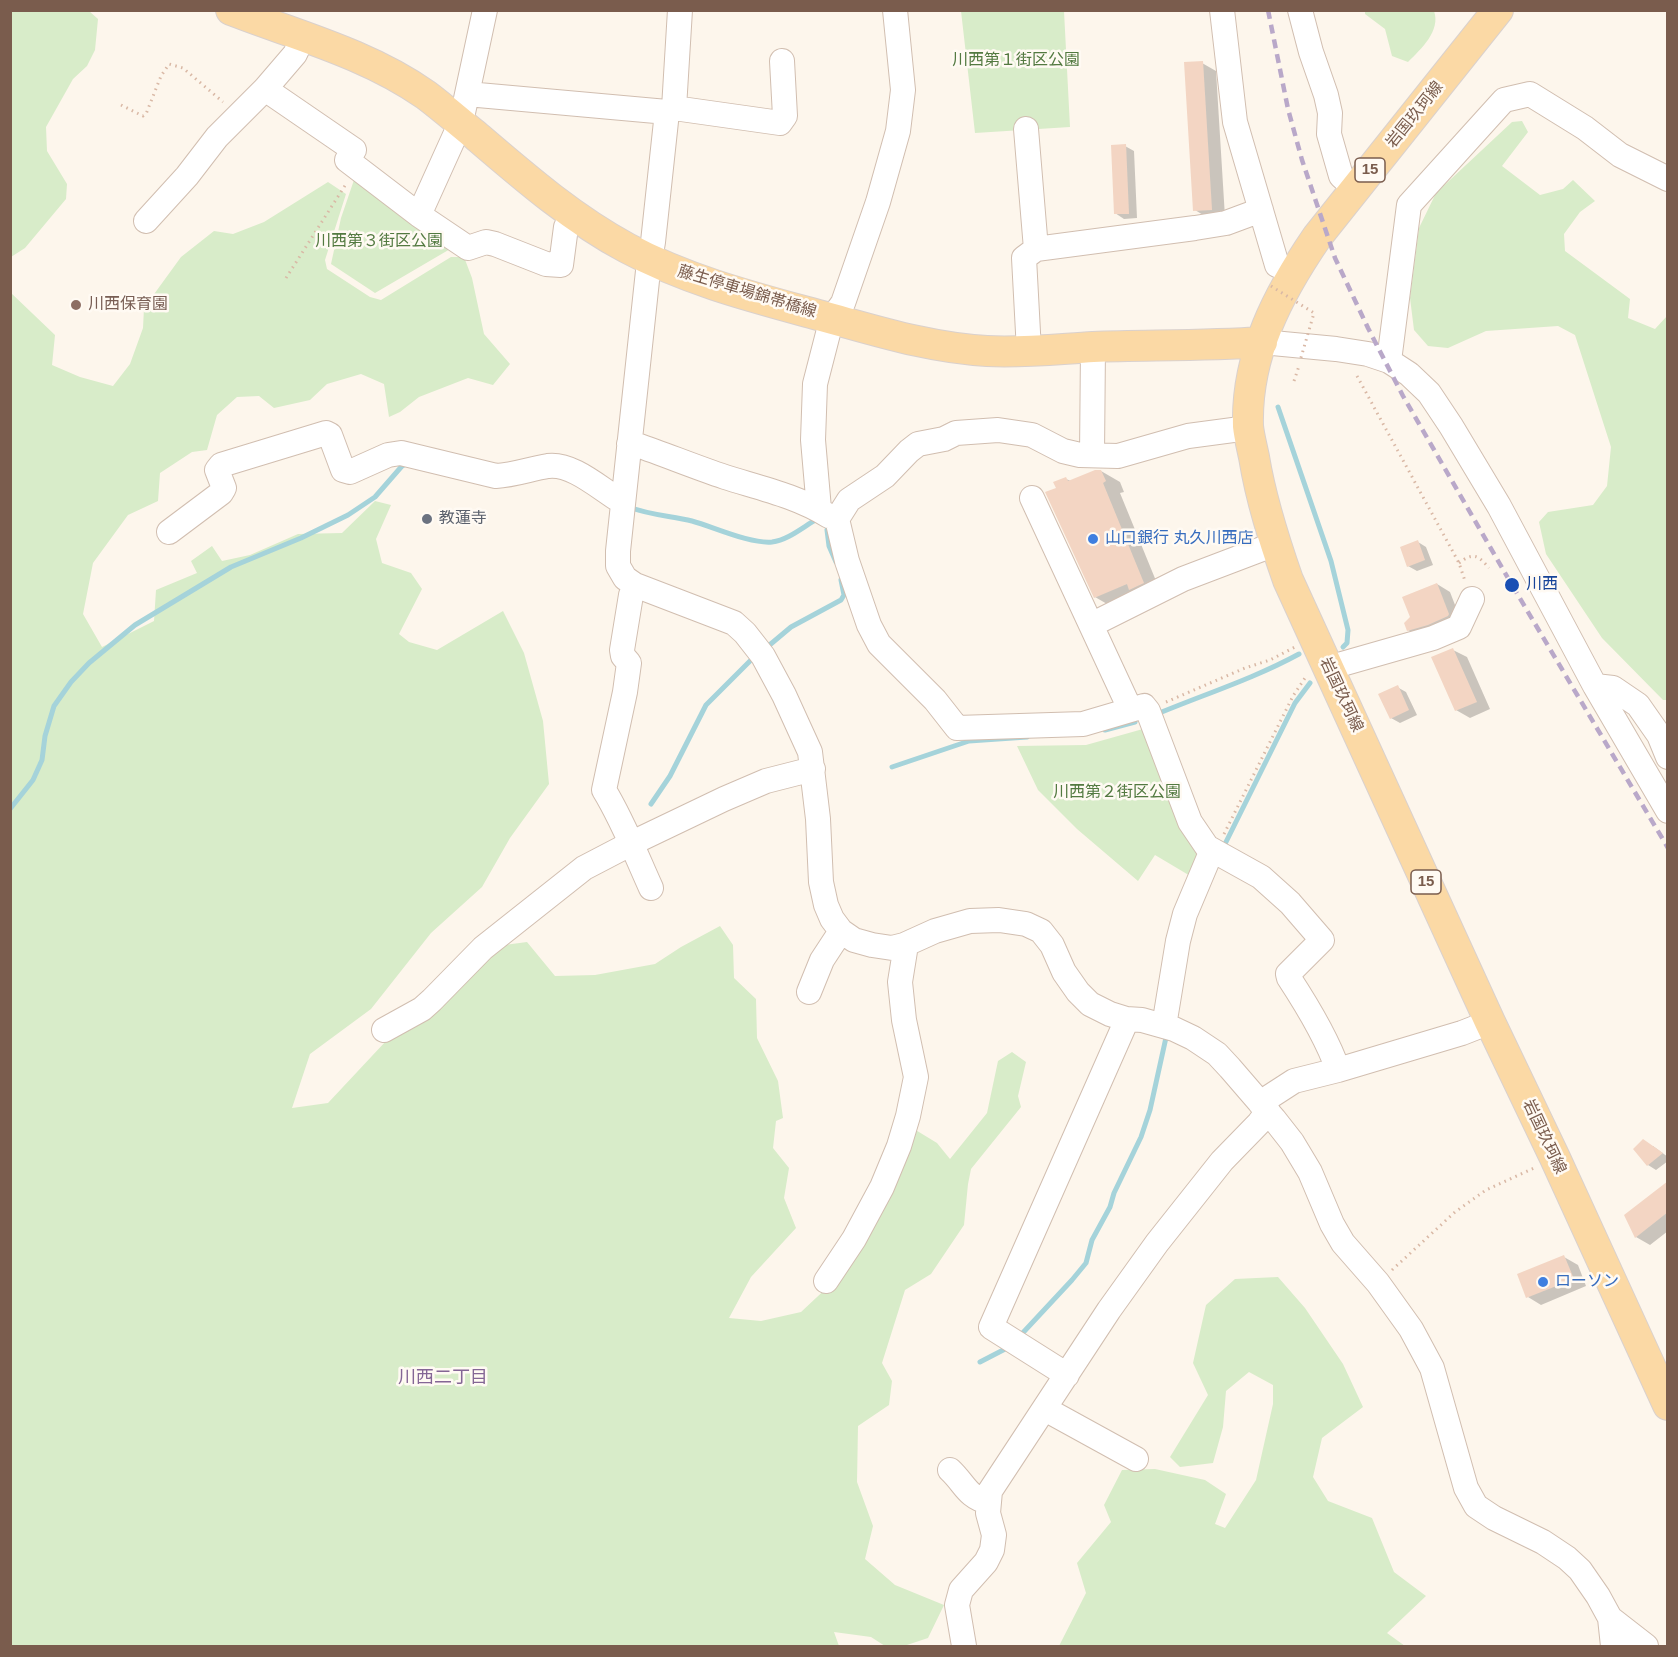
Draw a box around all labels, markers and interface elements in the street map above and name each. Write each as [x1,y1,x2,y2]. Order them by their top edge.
park label: 川西第１街区公園 [952,51,1080,71]
street label: 岩国玖珂線 [1382,78,1448,152]
road number: 15 [1355,158,1385,182]
park label: 川西第３街区公園 [315,232,443,252]
street label: 藤生停車場錦帯橋線 [675,262,819,322]
place label: 川西保育園 [88,295,168,315]
marker: 川西保育園 [69,298,83,312]
place label: 教蓮寺 [439,509,487,529]
marker: 教蓮寺 [420,512,434,526]
place label: 山口銀行 丸久川西店 [1105,529,1253,549]
marker: 山口銀行 丸久川西店 [1086,532,1100,546]
place label: 川西 [1526,575,1558,595]
marker: 川西 [1503,576,1521,594]
street label: 岩国玖珂線 [1315,655,1367,735]
park label: 川西第２街区公園 [1053,783,1181,803]
road number: 15 [1411,870,1441,894]
street label: 岩国玖珂線 [1518,1097,1570,1177]
place label: ローソン [1555,1272,1619,1292]
marker: ローソン [1536,1275,1550,1289]
district label: 川西二丁目 [398,1367,488,1389]

